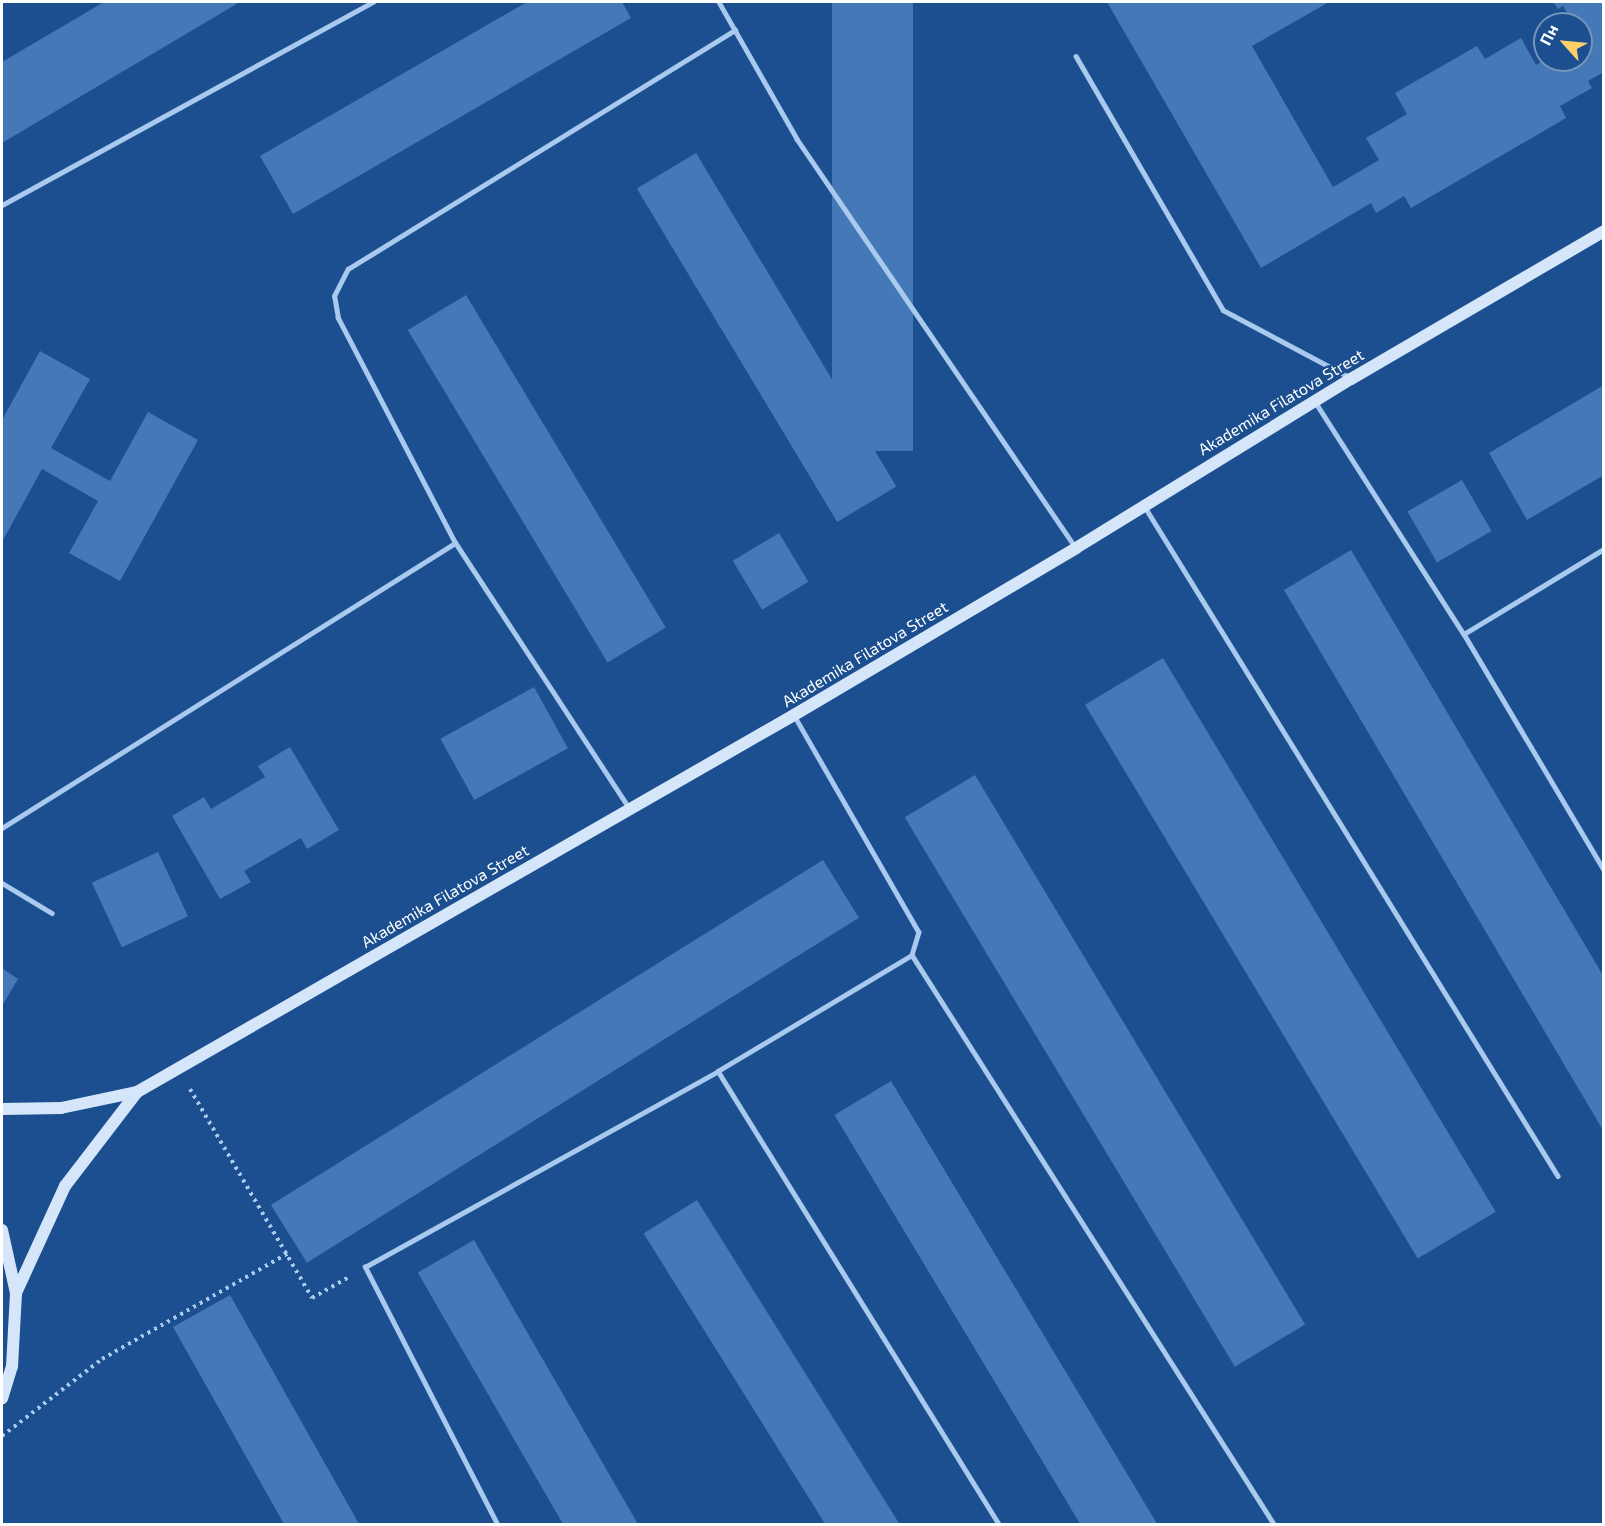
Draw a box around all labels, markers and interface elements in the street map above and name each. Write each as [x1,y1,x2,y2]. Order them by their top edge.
north arrow [1533,12,1593,72]
text: Пн [1535,21,1561,48]
street label: Akademika Filatova Street [1195,345,1367,459]
street label: Akademika Filatova Street [779,597,951,711]
street label: Akademika Filatova Street [358,840,532,952]

